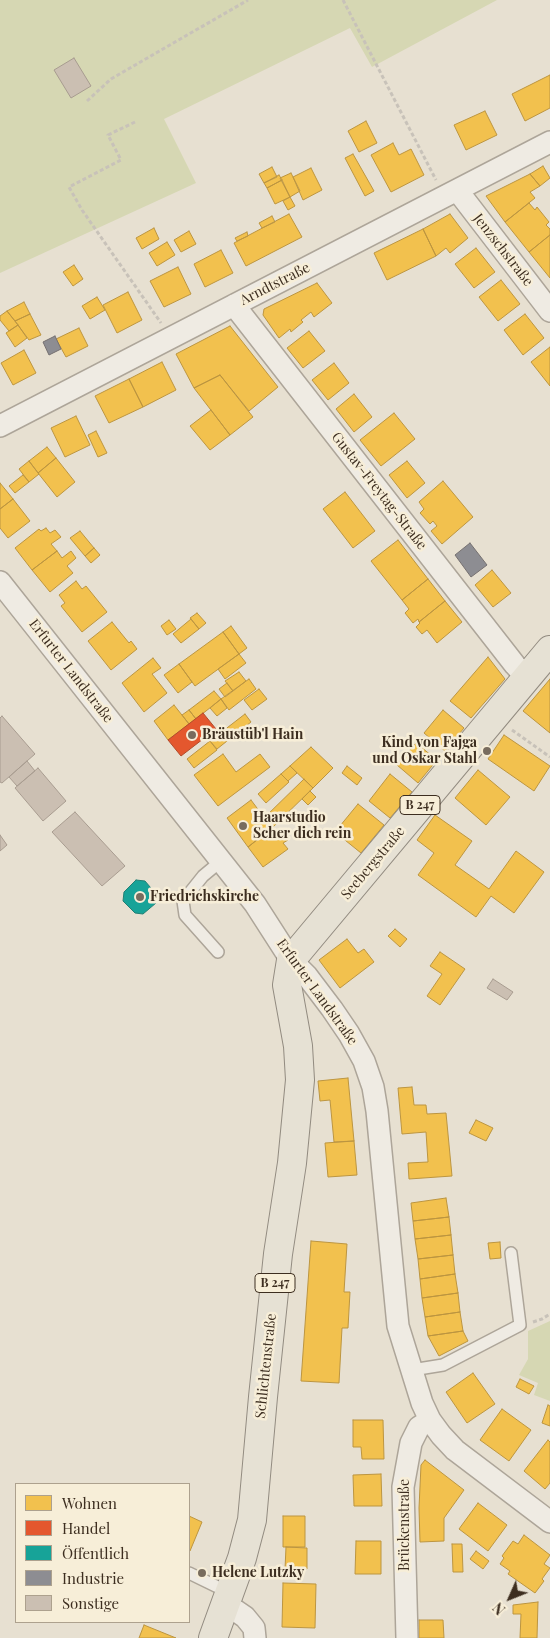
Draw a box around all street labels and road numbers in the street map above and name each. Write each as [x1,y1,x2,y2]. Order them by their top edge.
street label: Jenzschstraße [469,210,537,290]
street label: Arndtstraße [237,259,313,309]
street label: Gustav-Freytag-Straße [328,429,430,553]
street label: Erfurter Landstraße [25,616,117,726]
road number: B 247 [400,796,440,814]
street label: Seebergstraße [338,823,408,903]
street label: Erfurter Landstraße [273,936,361,1048]
road number: B 247 [255,1274,295,1292]
street label: Schlichtenstraße [252,1313,280,1419]
street label: Brückenstraße [397,1479,413,1571]

